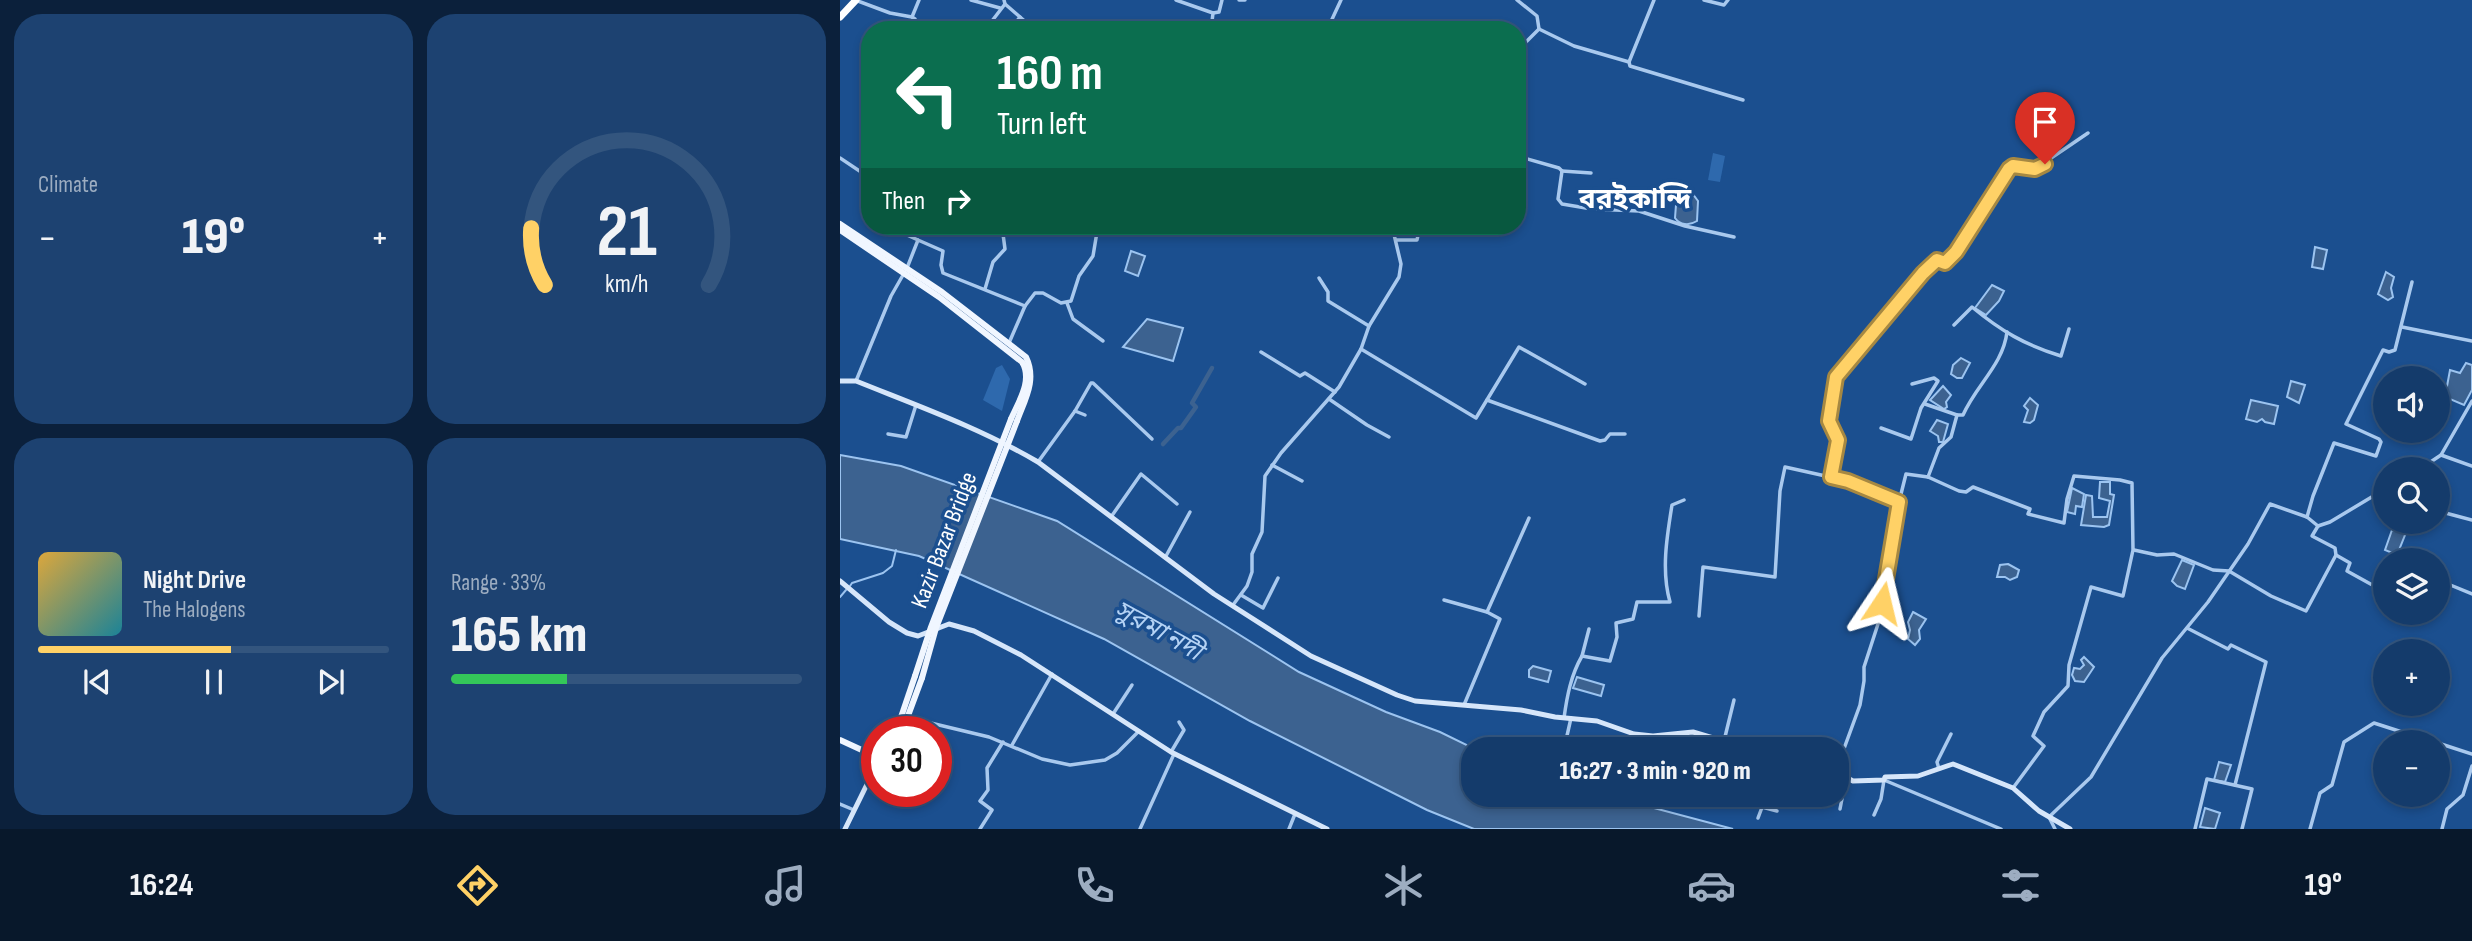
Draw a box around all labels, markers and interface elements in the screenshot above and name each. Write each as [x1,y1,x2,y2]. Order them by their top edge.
text: 160 m [997,45,1103,104]
icon: left [882,49,973,140]
pin [2015,92,2075,164]
icon: arrive [2026,103,2064,141]
text: Turn left [997,105,1087,144]
text: Climate [38,171,98,199]
icon: right [939,182,977,220]
district label: বরইকান্দি [1578,182,1692,216]
text: Then [882,186,925,217]
text: 21 [596,189,657,277]
text: 19° [182,206,245,269]
text: − [38,216,57,261]
text: + [370,216,389,261]
text: km/h [605,269,648,300]
map controls [2373,366,2450,807]
button: sound [2373,366,2450,443]
button: search [2373,457,2450,534]
street label: Kazir Bazar Bridge [905,468,983,612]
button: layers [2373,548,2450,625]
text: Night Drive [143,565,246,596]
position arrow [1845,566,1919,640]
text: Range · 33% [451,569,546,597]
water label: সুরমা নদী [1109,593,1212,670]
text: The Halogens [143,596,246,624]
text: 165 km [451,604,587,667]
button: + [2373,639,2450,716]
icon: previous [78,663,116,701]
icon: pause [195,663,233,701]
icon: next [312,663,350,701]
speed limit sign: 30 [861,716,952,807]
button: − [2373,730,2450,807]
text: 16:27 · 3 min · 920 m [1559,756,1751,787]
icon: directions [453,861,502,910]
icon: music [761,861,810,910]
icon: phone [1070,861,1119,910]
icon: climate [1379,861,1428,910]
icon: car [1687,861,1736,910]
icon: filters [1996,861,2045,910]
text: 16:24 [130,866,193,905]
text: 19° [2304,866,2342,905]

